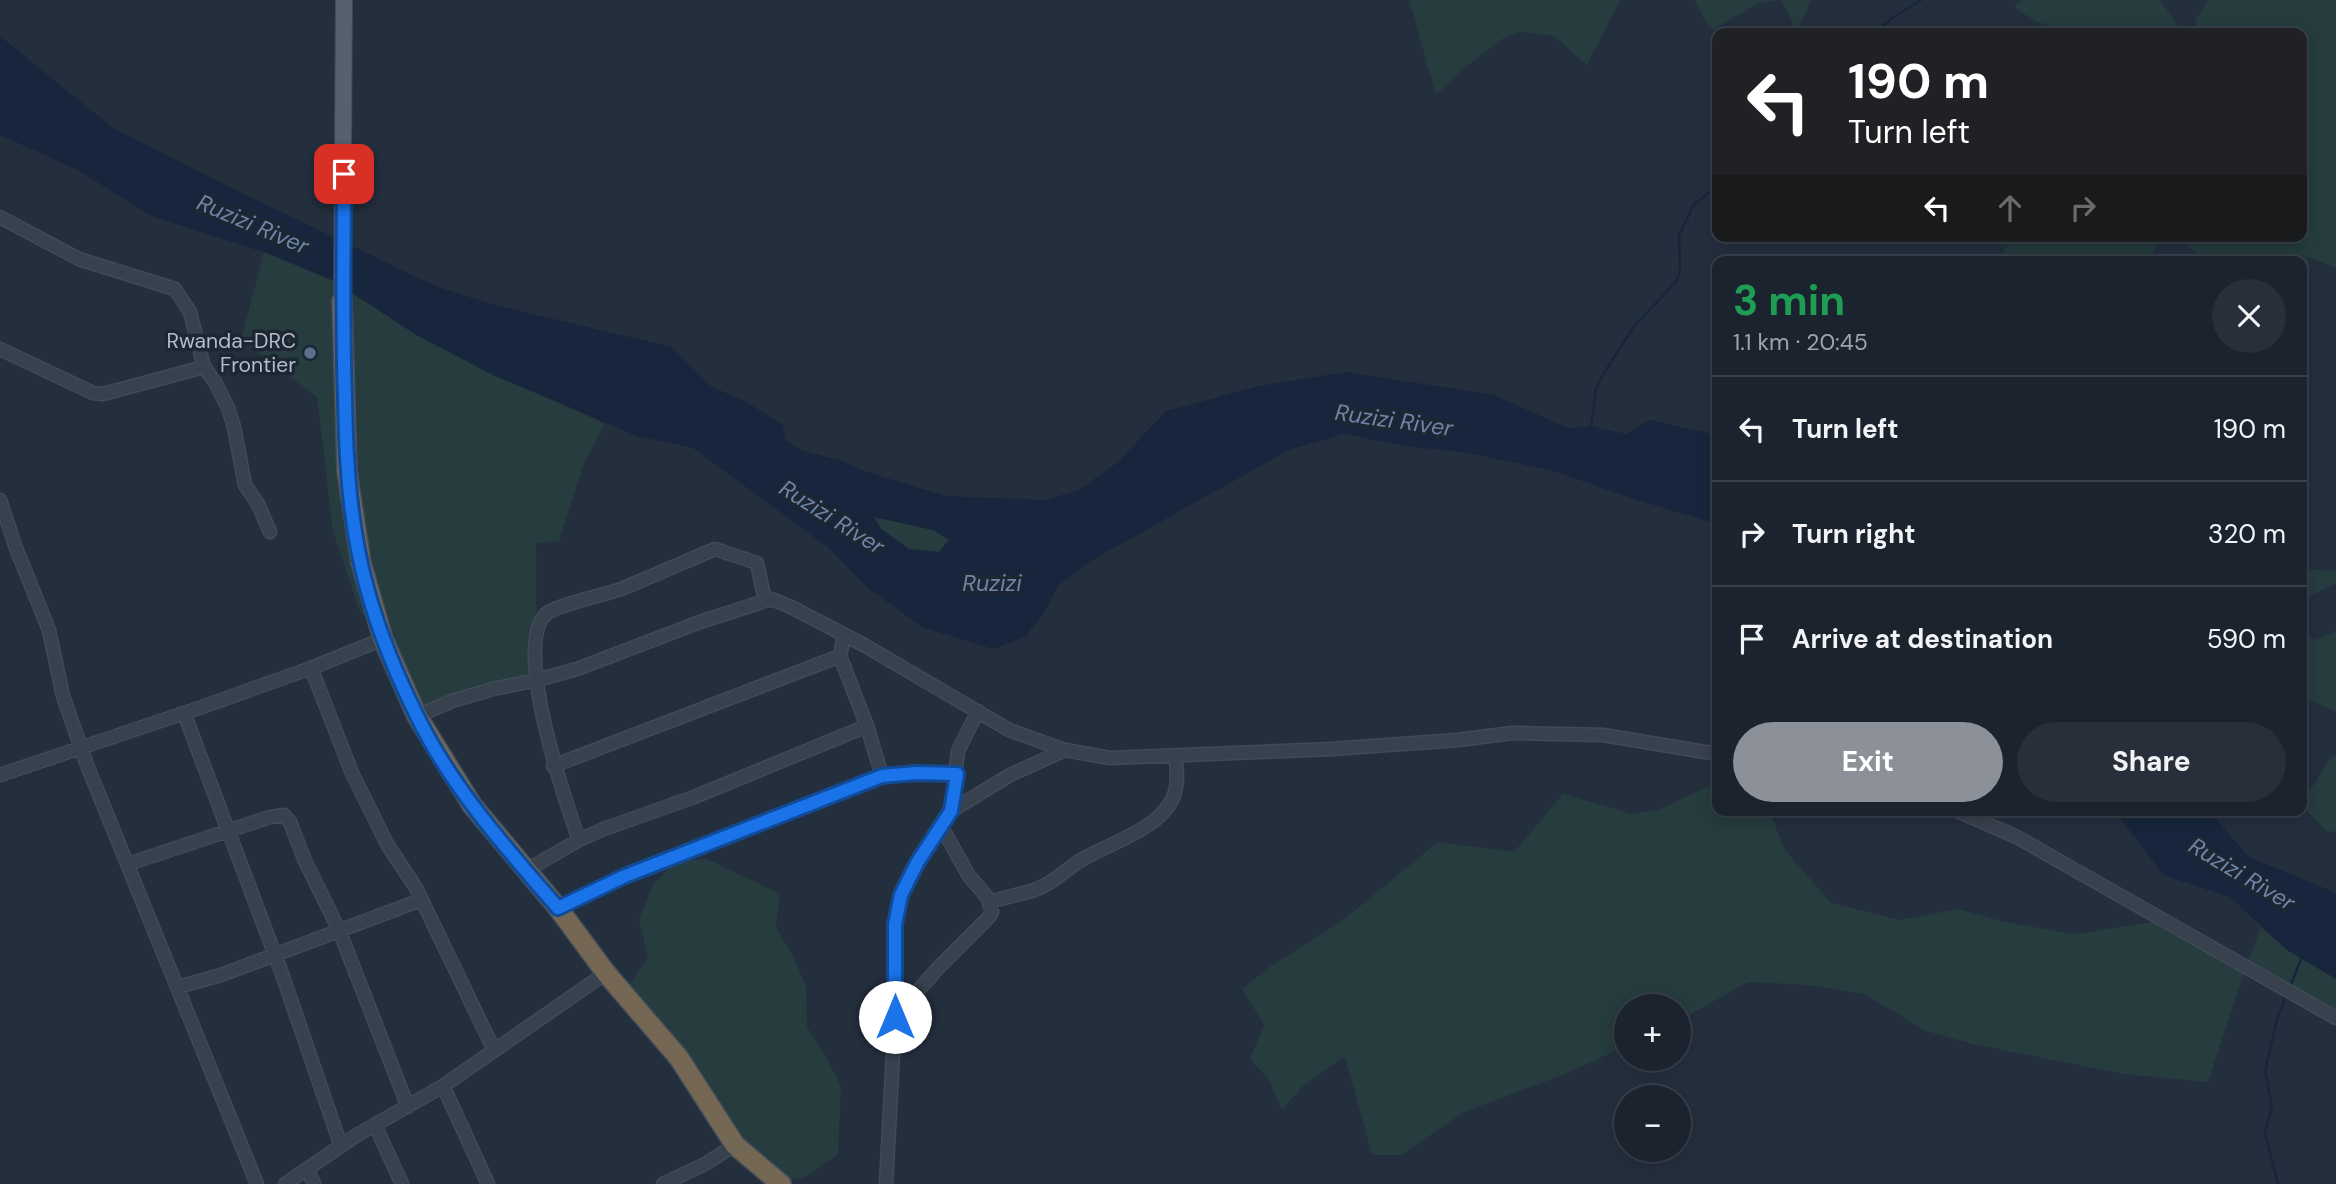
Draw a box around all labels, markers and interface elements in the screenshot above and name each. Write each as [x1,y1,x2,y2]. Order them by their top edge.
text: 190 m [1848,49,1989,113]
icon: left [1733,56,1824,147]
text: Turn left [1848,111,1970,153]
pin [314,144,374,204]
icon: arrive [325,155,363,193]
water label: Ruzizi River [192,187,315,262]
icon: left [1918,189,1956,227]
icon: ahead [1991,189,2029,227]
icon: right [2064,189,2102,227]
text: 3 min [1733,273,1845,328]
button: close [2212,279,2286,353]
place label: Rwanda-DRC Frontier [166,327,296,379]
text: 1.1 km · 20:45 [1733,327,1868,357]
marker: Rwanda-DRC Frontier [302,345,318,361]
water label: Ruzizi River [1333,397,1456,443]
icon: left [1733,410,1771,448]
text: Turn left [1792,412,1899,446]
text: 190 m [2214,412,2286,446]
water label: Ruzizi River [774,473,892,562]
icon: right [1733,515,1771,553]
text: Turn right [1792,517,1916,551]
text: 320 m [2208,517,2286,551]
water label: Ruzizi [962,568,1022,598]
icon: arrive [1733,620,1771,658]
text: Arrive at destination [1792,622,2053,656]
text: 590 m [2207,622,2286,656]
button: Exit [1733,722,2003,802]
button: Share [2017,722,2286,802]
water label: Ruzizi River [2183,831,2302,918]
position arrow [858,980,932,1054]
map controls [1614,994,1691,1162]
button: + [1614,994,1691,1071]
button: − [1614,1085,1691,1162]

